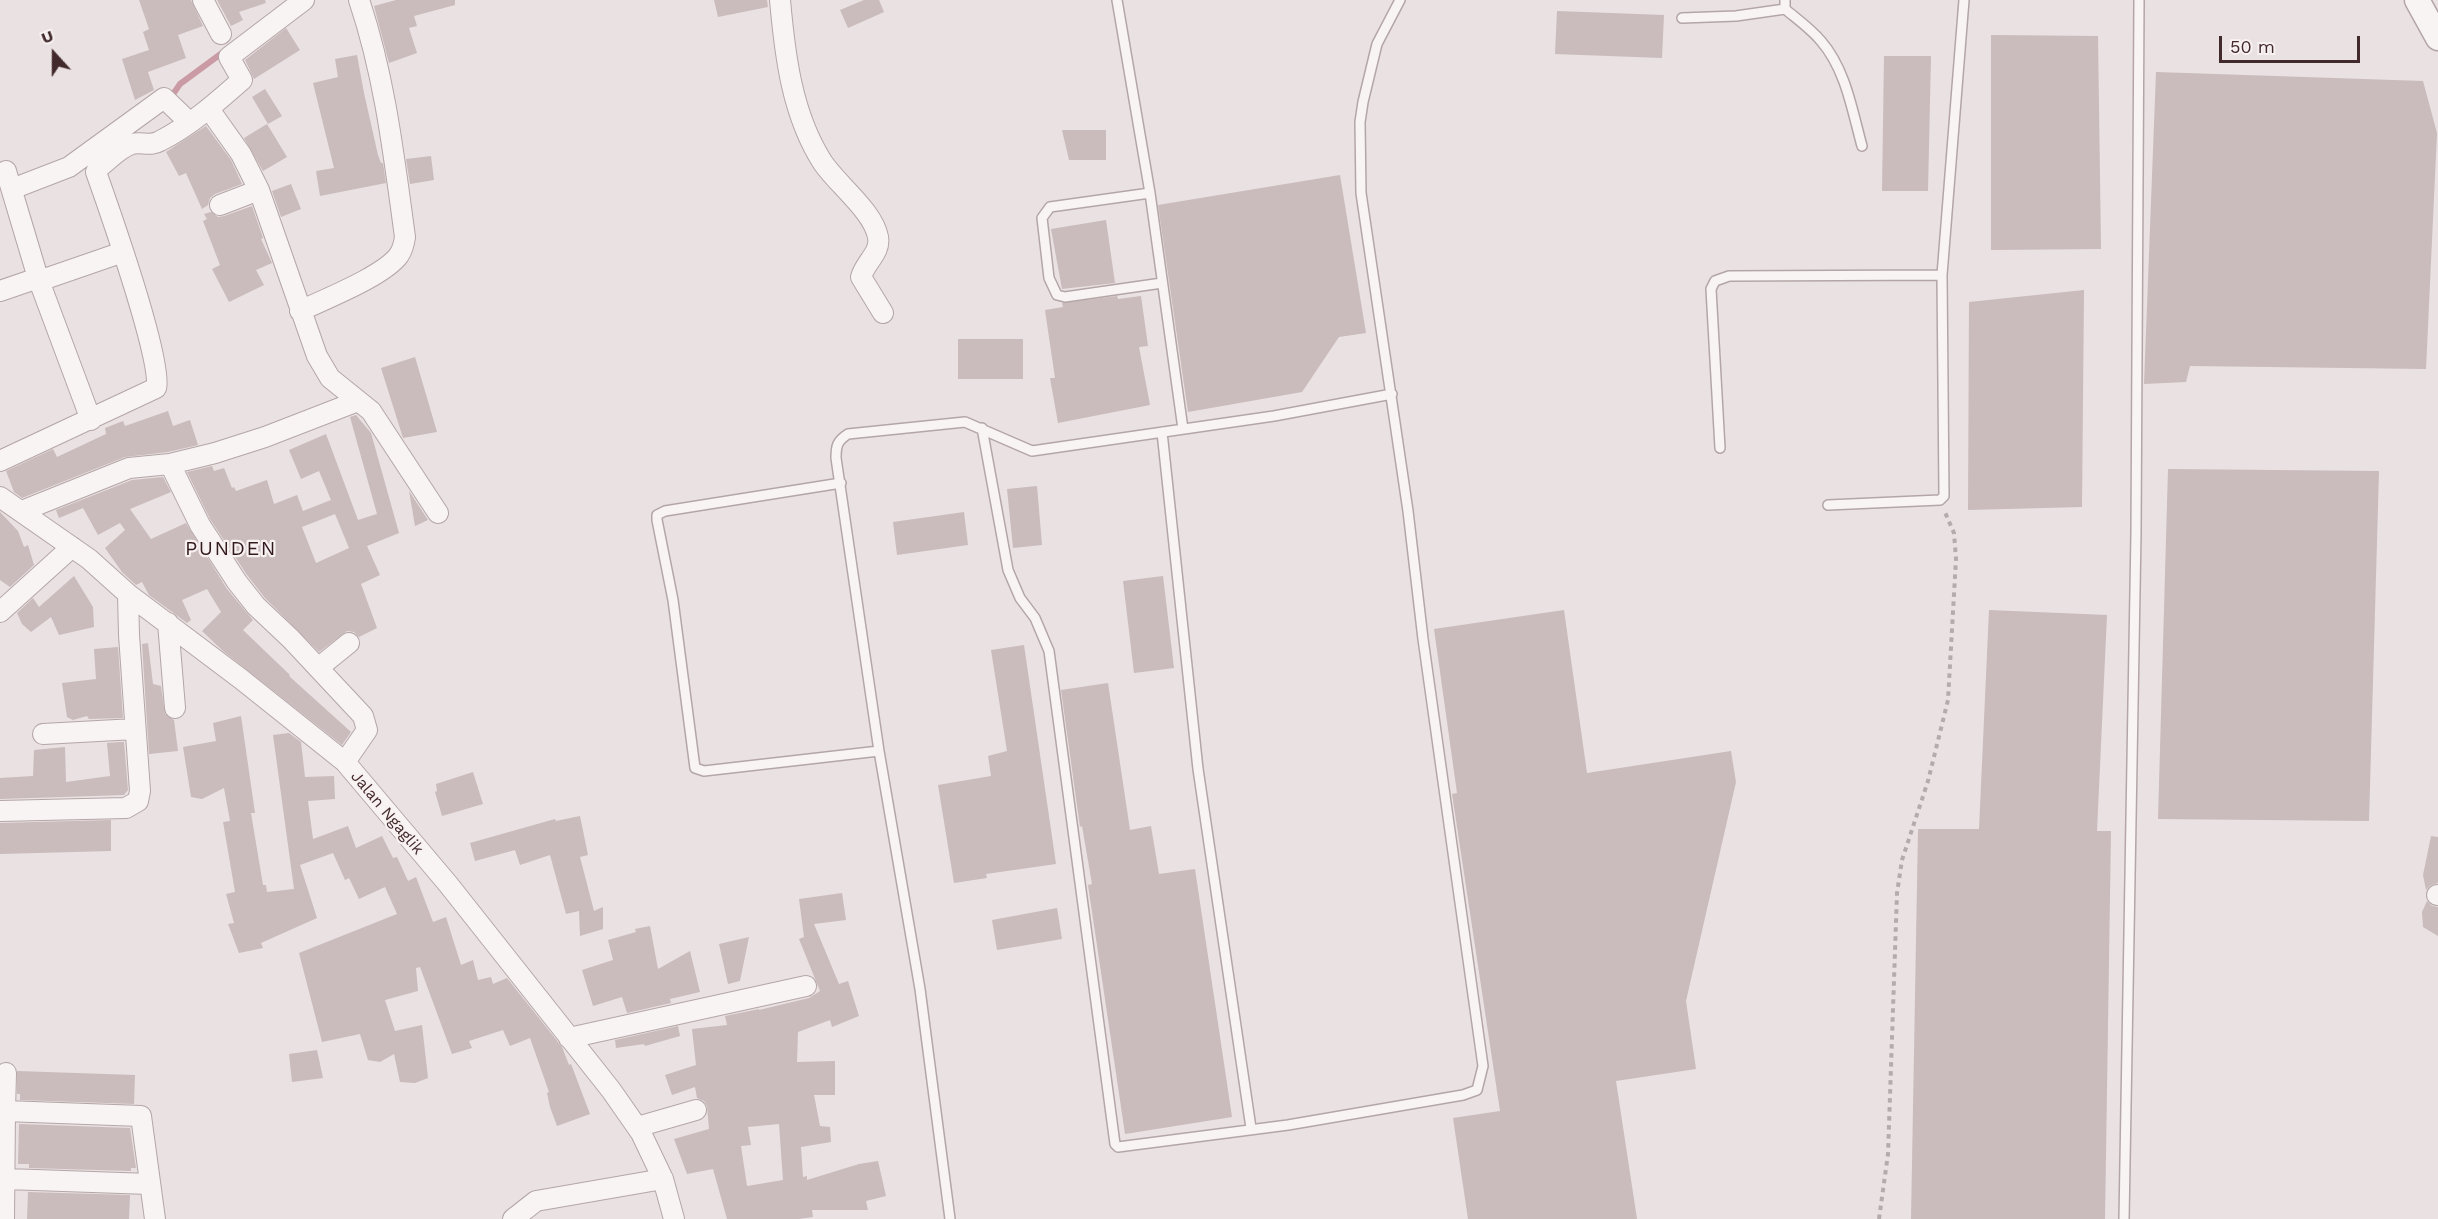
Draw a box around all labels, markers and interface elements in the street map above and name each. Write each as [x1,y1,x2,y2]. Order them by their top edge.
north arrow [24,24,84,84]
scale bar [2222,24,2363,62]
text: U [39,26,56,48]
text: 50 m [2230,36,2275,57]
district label: PUNDEN [185,537,277,561]
street label: Jalan Ngaglik [347,767,427,859]

